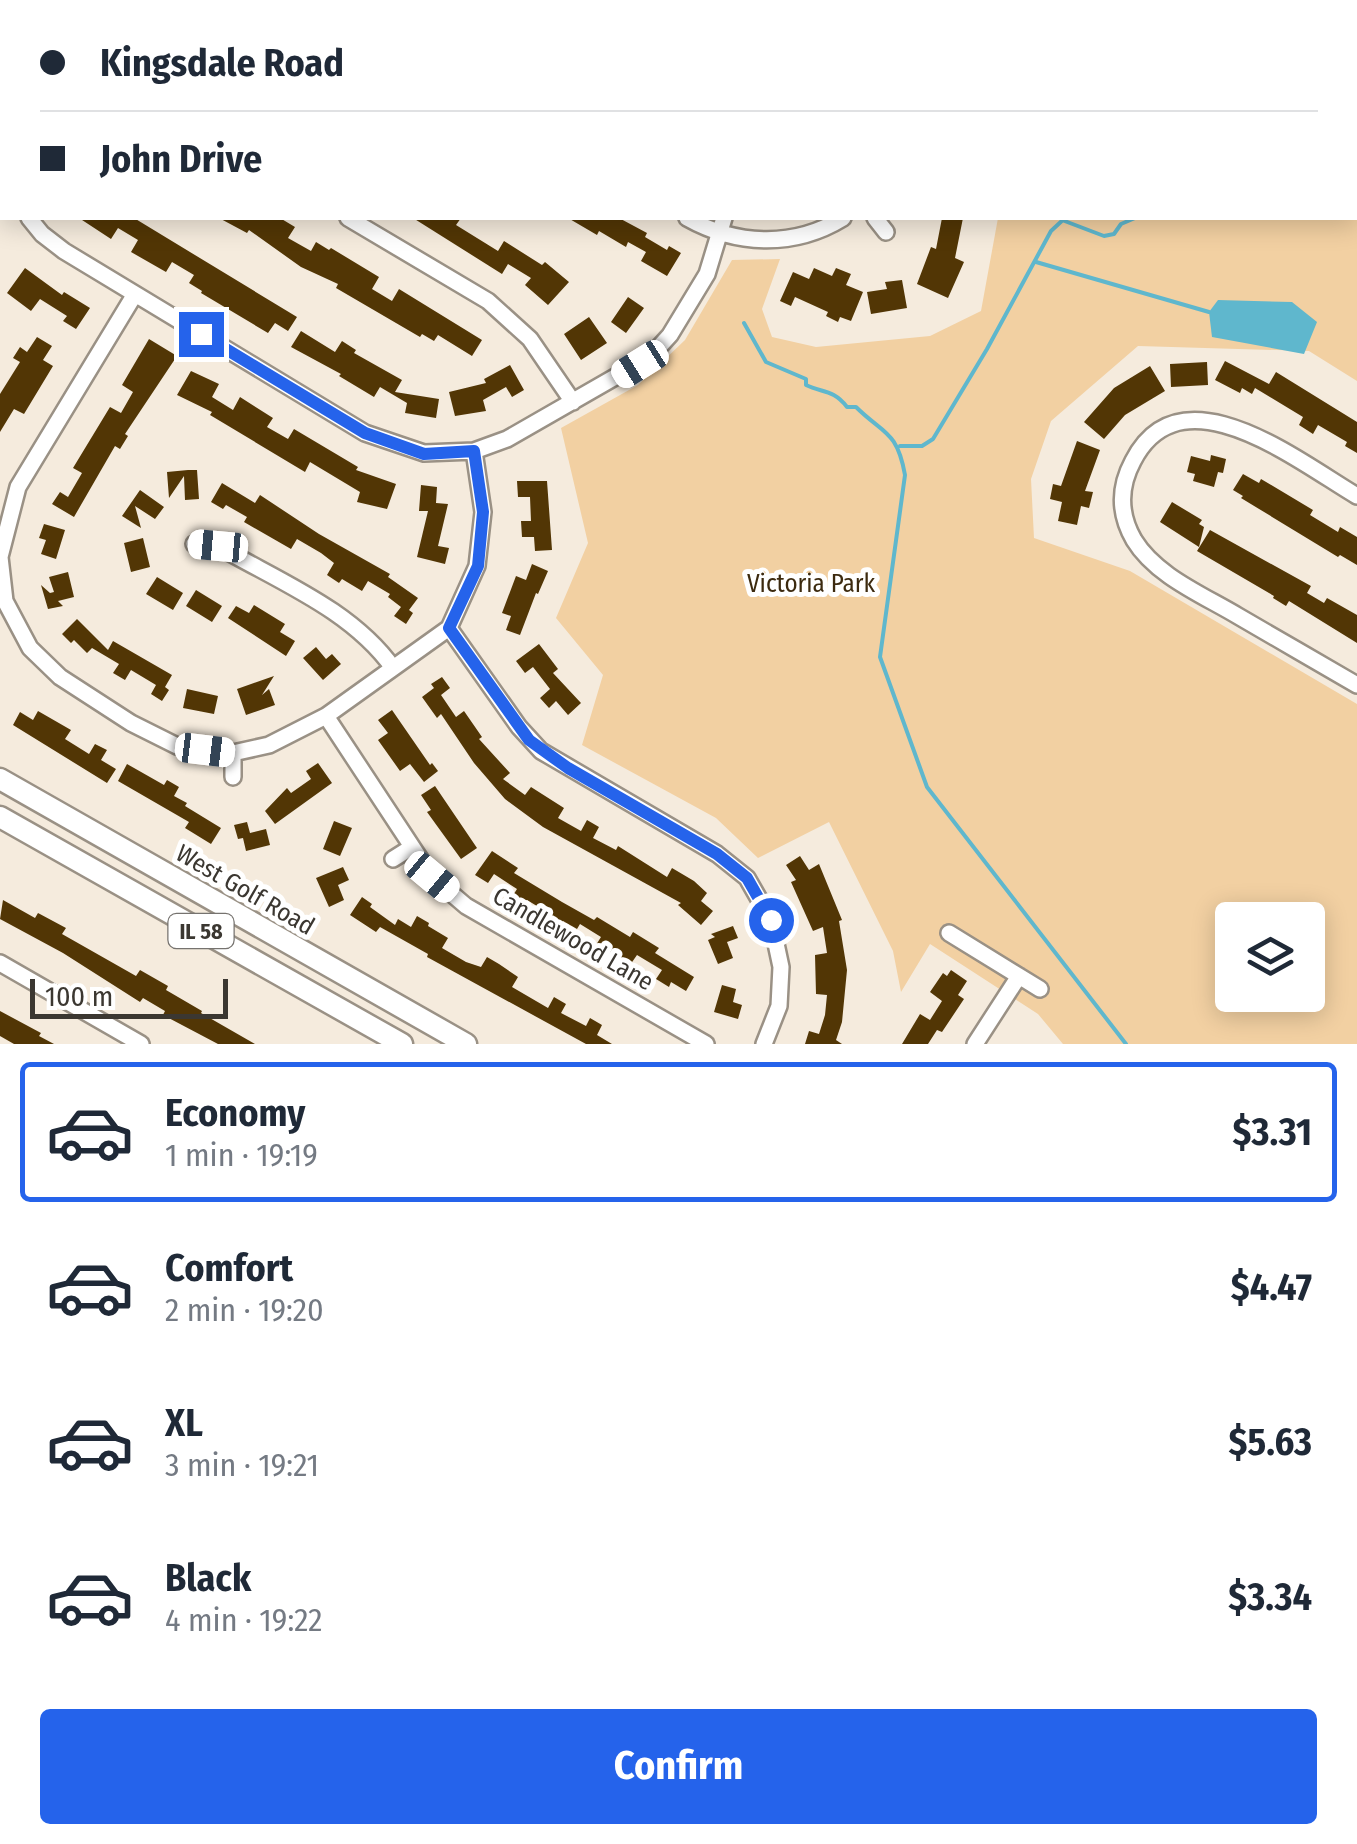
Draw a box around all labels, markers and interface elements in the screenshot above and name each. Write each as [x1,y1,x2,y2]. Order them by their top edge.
text: Kingsdale Road [100,40,344,86]
text: John Drive [100,136,262,182]
route end [179,312,224,357]
car [607,335,673,393]
car [187,528,249,564]
park label: Victoria Park [747,569,875,599]
car [173,731,237,769]
street label: West Golf Road [170,838,320,942]
car [399,846,465,908]
street label: Candlewood Lane [487,881,659,997]
route start [749,898,794,943]
map controls [1215,902,1325,1012]
button: layers [1215,902,1325,1012]
road number: IL 58 [168,914,234,948]
scale bar [30,974,228,1018]
text: 100 m [45,980,113,1013]
icon: car [45,1087,135,1177]
text: Economy [165,1090,305,1136]
text: $3.31 [1233,1109,1312,1155]
text: 1 min · 19:19 [165,1136,318,1174]
icon: car [45,1242,135,1332]
text: Comfort [165,1245,293,1291]
text: $4.47 [1231,1264,1312,1310]
text: 2 min · 19:20 [165,1291,324,1329]
icon: car [45,1397,135,1487]
text: XL [165,1400,203,1446]
text: $5.63 [1229,1419,1312,1465]
text: 3 min · 19:21 [165,1446,319,1484]
icon: car [45,1552,135,1642]
text: Black [165,1555,251,1601]
text: $3.34 [1228,1574,1312,1620]
text: 4 min · 19:22 [165,1601,322,1639]
button: Confirm [40,1709,1317,1824]

